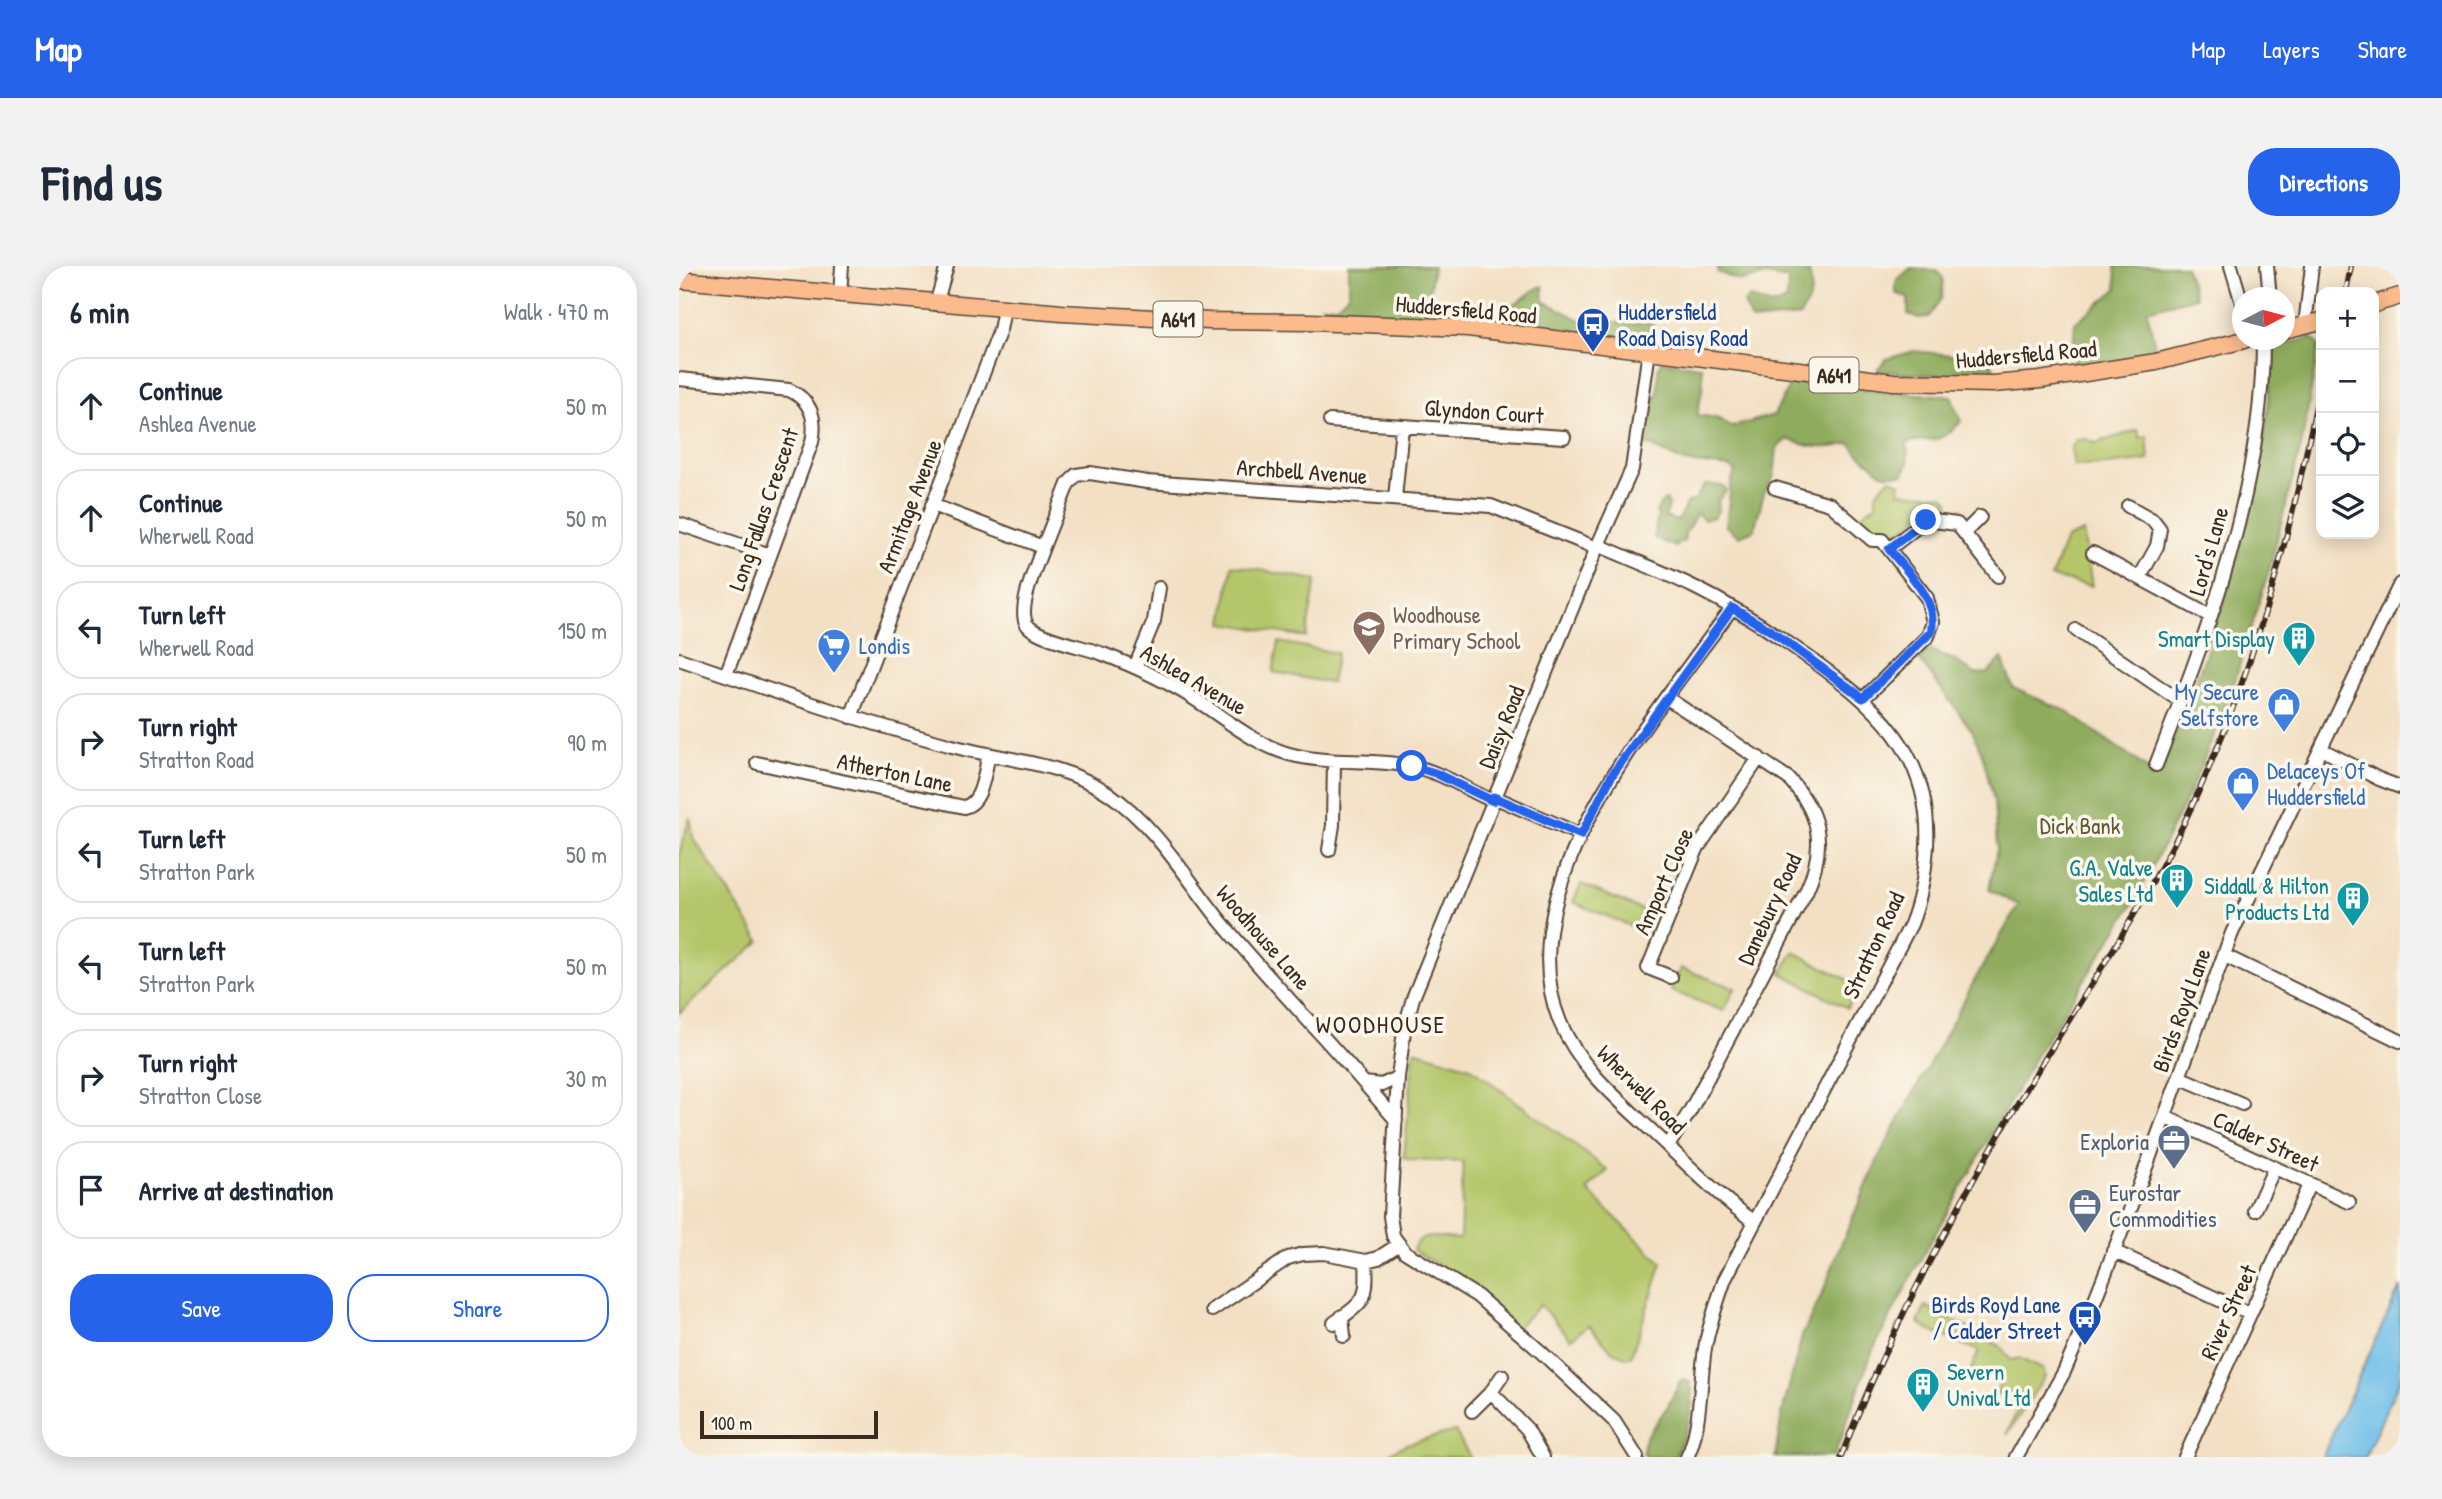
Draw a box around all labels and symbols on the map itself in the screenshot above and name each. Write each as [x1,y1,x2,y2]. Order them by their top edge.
street label: Huddersfield Road [1394,287,1538,331]
north arrow [2232,287,2295,350]
place label: Huddersfield Road Daisy Road [1618,296,1748,353]
road number: A641 [1154,302,1203,336]
bus stop icon: Huddersfield Road Daisy Road [1574,305,1612,354]
street label: Huddersfield Road [1954,332,2098,376]
road number: A641 [1809,358,1859,392]
street label: Glyndon Court [1424,391,1546,431]
street label: Long Fallas Crescent [721,422,806,595]
street label: Armitage Avenue [869,435,949,577]
street label: Archbell Avenue [1236,451,1368,491]
street label: Lord's Lane [2181,503,2235,599]
route end [1910,504,1941,535]
place label: Woodhouse Primary School [1393,599,1521,656]
school or university icon: Woodhouse Primary School [1350,608,1388,657]
building icon: Smart Display [2280,619,2318,668]
place label: Smart Display [2158,623,2275,654]
supermarket icon: Londis [815,626,853,675]
place label: Londis [859,630,910,661]
street label: Ashlea Avenue [1135,636,1253,722]
place label: My Secure Selfstore [2174,676,2259,733]
street label: Daisy Road [1470,681,1532,773]
shop icon: My Secure Selfstore [2265,685,2303,734]
street label: Atherton Lane [835,745,955,799]
route start [1396,750,1427,781]
place label: Delaceys Of Huddersfield [2267,755,2366,812]
shop icon: Delaceys Of Huddersfield [2224,764,2262,813]
park label: Dick Bank [2040,810,2121,841]
street label: Amport Close [1626,823,1700,939]
street label: Danebury Road [1730,848,1808,970]
place label: G.A. Valve Sales Ltd [2069,852,2153,909]
building icon: G.A. Valve Sales Ltd [2158,861,2196,910]
place label: Siddall & Hilton Products Ltd [2204,870,2329,927]
street label: Woodhouse Lane [1210,878,1318,996]
building icon: Siddall & Hilton Products Ltd [2334,879,2372,928]
street label: Stratton Road [1835,886,1911,1004]
street label: Birds Royd Lane [2144,944,2218,1076]
district label: WOODHOUSE [1316,1008,1446,1040]
street label: Wherwell Road [1591,1038,1693,1140]
street label: Calder Street [2208,1103,2325,1179]
office icon: Exploria [2155,1122,2193,1171]
place label: Exploria [2080,1126,2149,1157]
place label: Eurostar Commodities [2109,1177,2217,1234]
office icon: Eurostar Commodities [2066,1186,2104,1235]
street label: River Street [2192,1258,2264,1365]
place label: Birds Royd Lane / Calder Street [1931,1289,2062,1346]
bus stop icon: Birds Royd Lane / Calder Street [2066,1298,2104,1347]
place label: Severn Unival Ltd [1947,1356,2030,1413]
building icon: Severn Unival Ltd [1904,1365,1942,1414]
scale bar [700,1408,879,1440]

